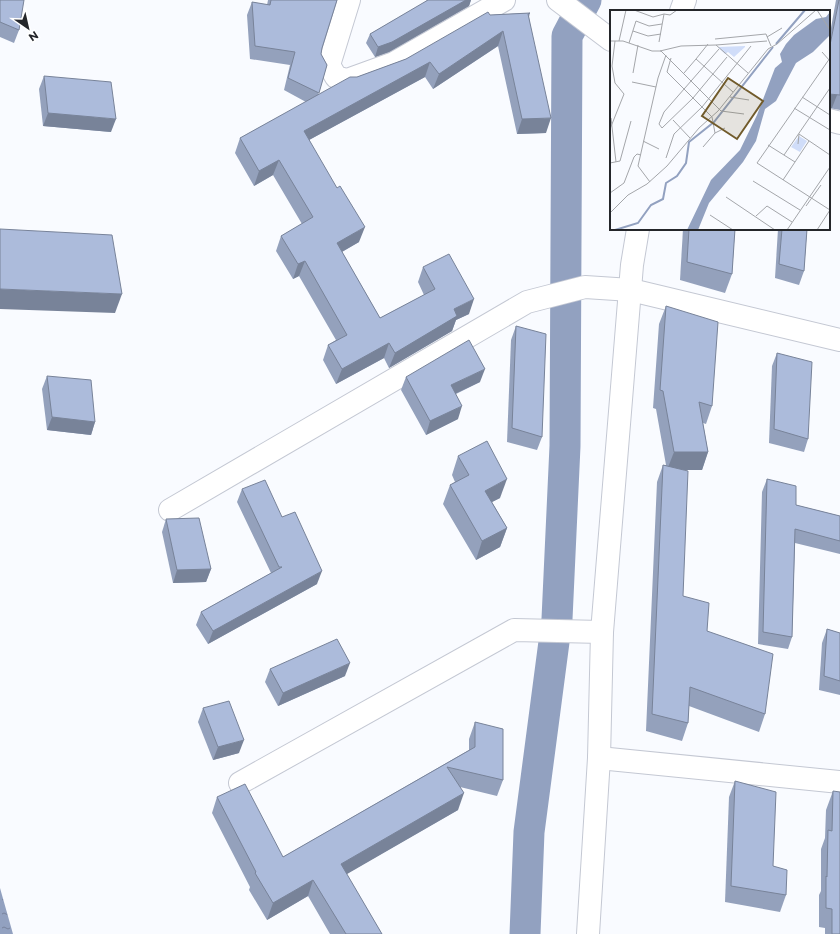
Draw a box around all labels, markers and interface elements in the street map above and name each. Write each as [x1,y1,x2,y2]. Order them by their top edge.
north arrow [8,8,48,48]
inset map [610,10,830,230]
text: N [26,28,41,45]

